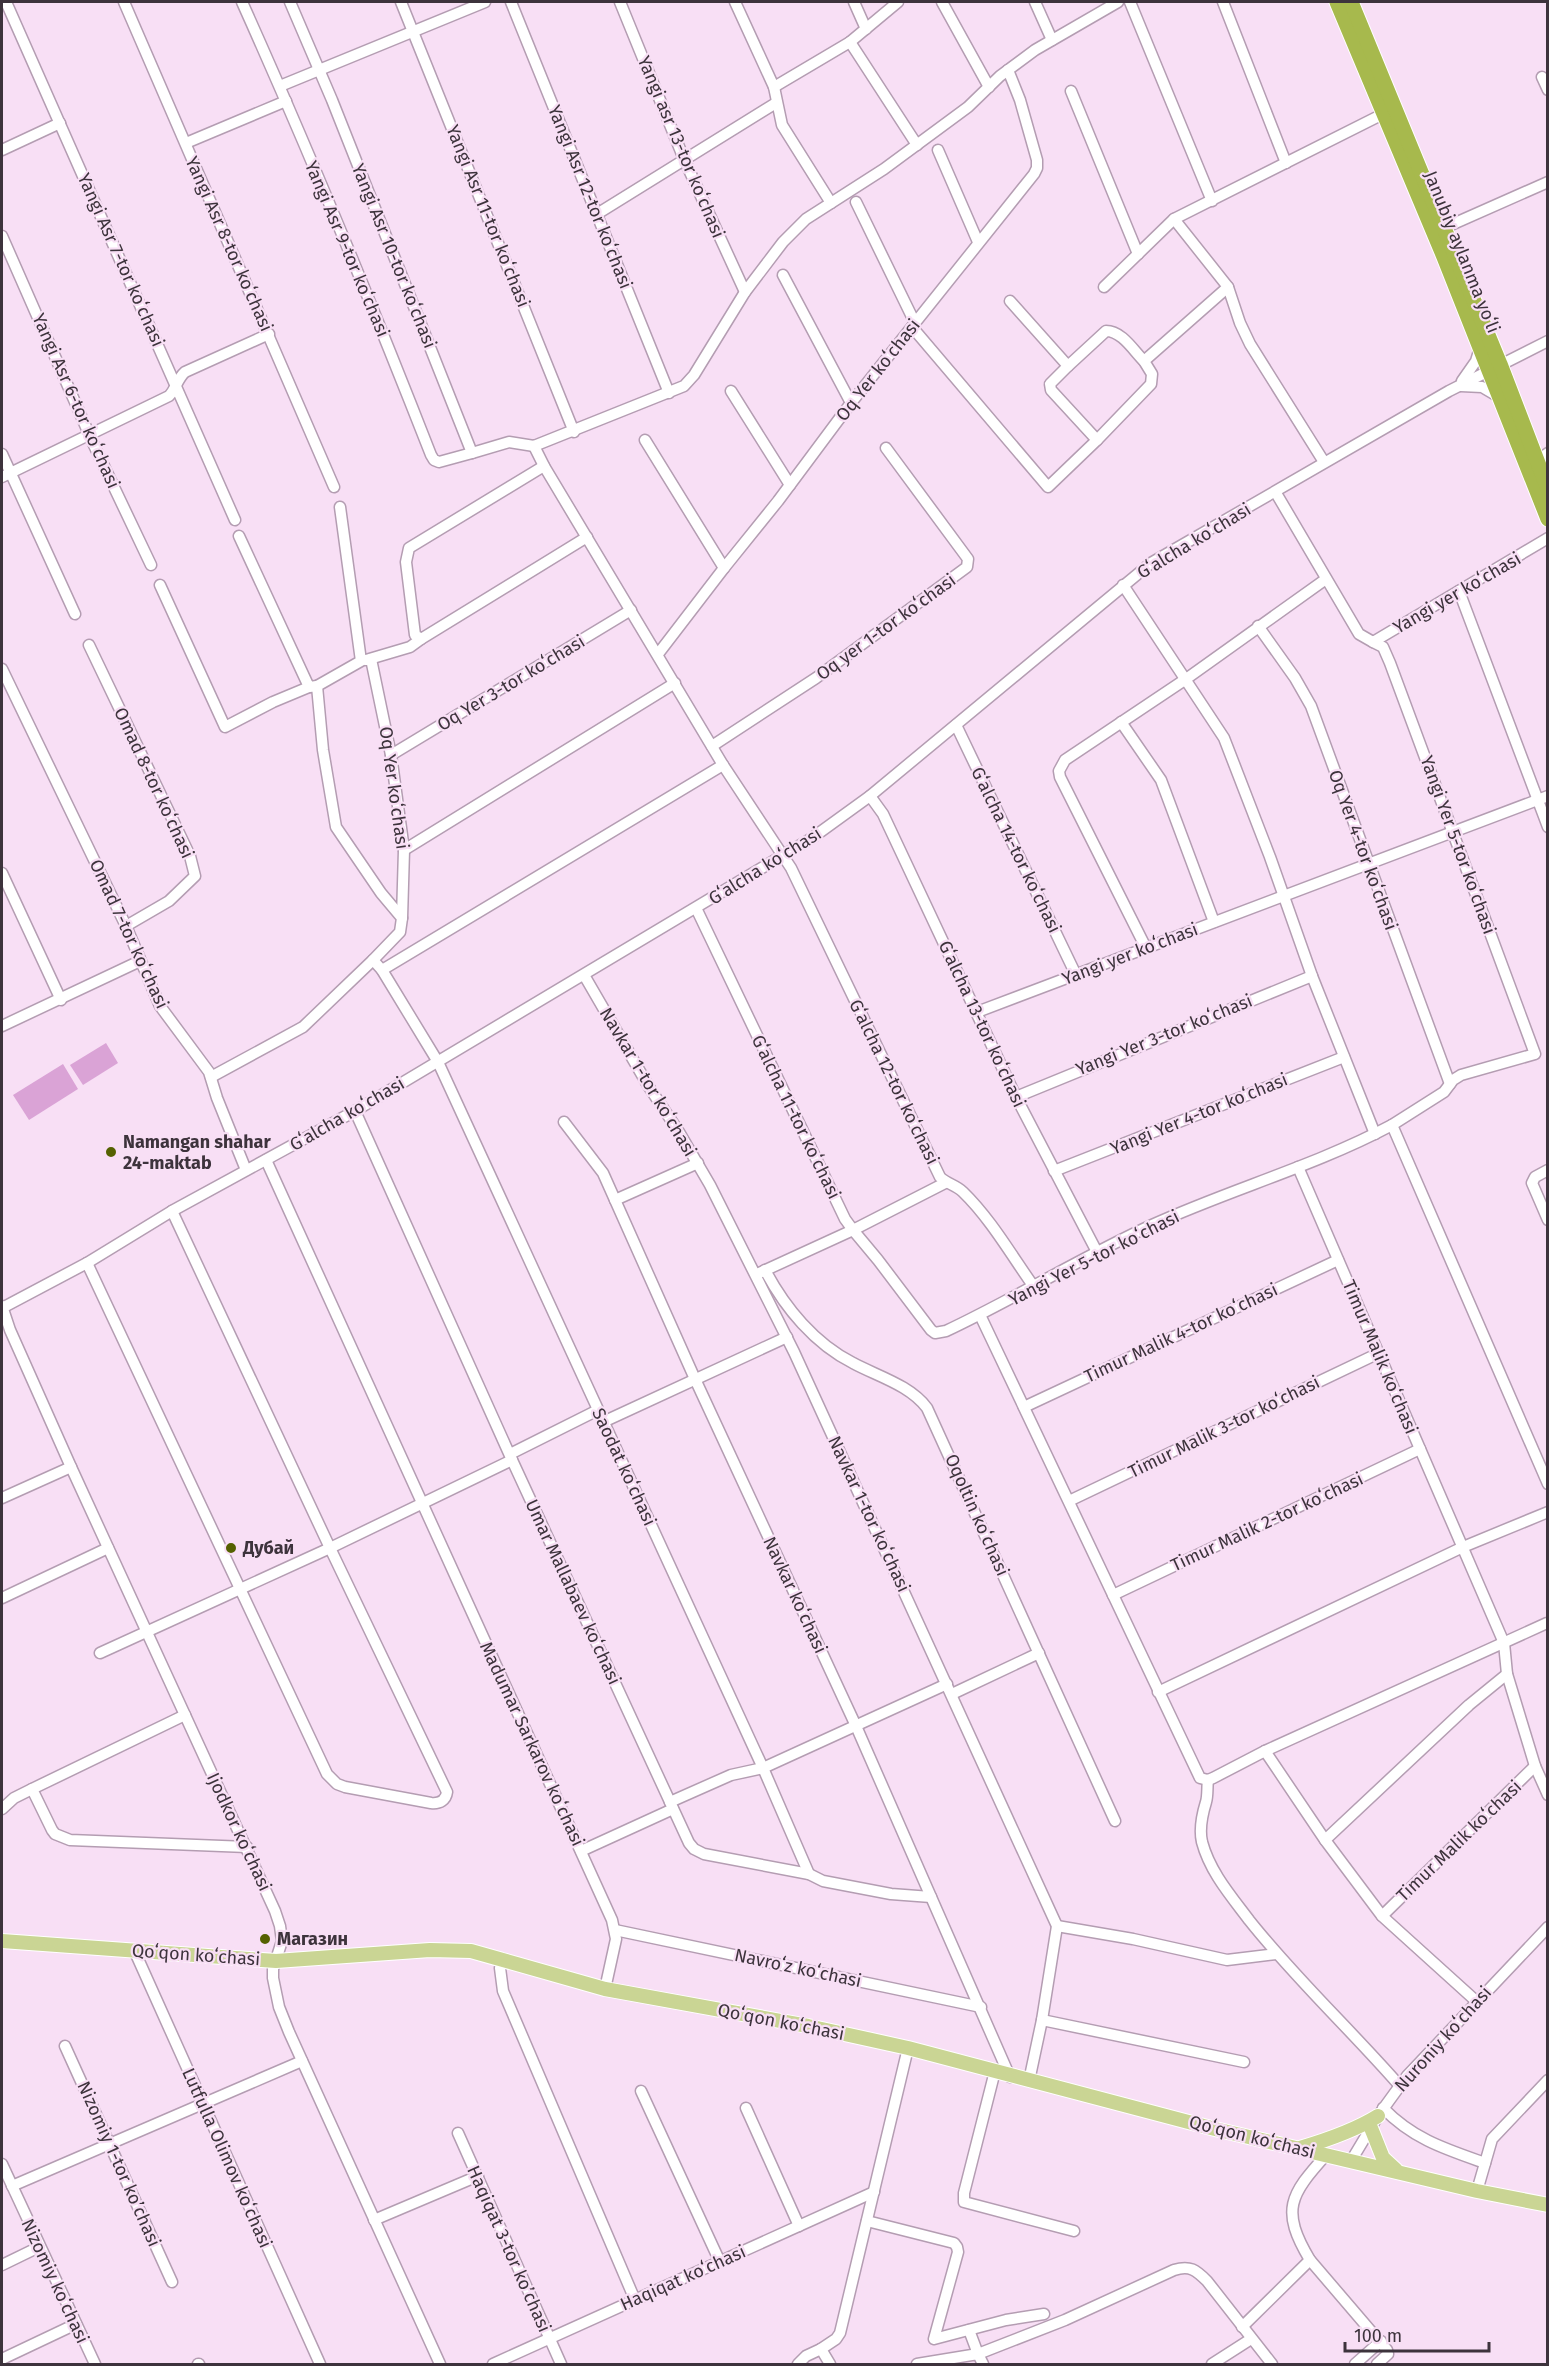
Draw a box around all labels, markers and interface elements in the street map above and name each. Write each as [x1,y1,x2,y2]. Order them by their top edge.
street label: Yangi asr 13-tor koʻchasi [633,53,729,241]
street label: Yangi Asr 12-tor koʻchasi [543,102,637,292]
street label: Yangi Asr 11-tor koʻchasi [441,122,535,310]
street label: Yangi Asr 8-tor koʻchasi [180,153,278,335]
street label: Yangi Asr 9-tor koʻchasi [300,158,394,340]
street label: Yangi Asr 10-tor koʻchasi [347,160,441,352]
street label: Janubiy aylanma yoʻli [1419,168,1505,336]
street label: Yangi Asr 7-tor koʻchasi [73,170,169,350]
street label: Yangi Asr 6-tor koʻchasi [27,310,125,492]
street label: Oq Yer koʻchasi [831,314,925,426]
street label: Gʻalcha koʻchasi [1133,498,1255,584]
street label: Yangi yer koʻchasi [1389,548,1525,638]
street label: Oq yer 1-tor koʻchasi [812,569,960,685]
street label: Oq Yer 3-tor koʻchasi [433,630,589,736]
street label: Omad 8-tor koʻchasi [109,704,199,862]
street label: Oq Yer koʻchasi [374,725,414,851]
street label: Yangi Yer 5-tor koʻchasi [1415,753,1501,937]
street label: Gʻalcha 14-tor koʻchasi [966,763,1066,937]
street label: Oq Yer 4-tor koʻchasi [1324,767,1402,933]
street label: Gʻalcha koʻchasi [704,822,826,910]
street label: Omad 7-tor koʻchasi [85,856,173,1012]
street label: Yangi yer koʻchasi [1059,918,1201,990]
street label: Gʻalcha 13-tor koʻchasi [934,937,1030,1111]
street label: Yangi Yer 3-tor koʻchasi [1072,989,1256,1081]
street label: Gʻalcha 12-tor koʻchasi [844,996,944,1168]
street label: Navkar 1-tor koʻchasi [595,1003,701,1161]
street label: Gʻalcha 11-tor koʻchasi [747,1031,845,1203]
street label: Yangi Yer 4-tor koʻchasi [1107,1068,1291,1160]
street label: Gʻalcha koʻchasi [286,1072,408,1156]
place label: Namangan shahar 24-maktab [123,1131,271,1174]
marker: Namangan shahar 24-maktab [104,1145,118,1159]
street label: Yangi Yer 5-tor koʻchasi [1005,1205,1183,1311]
street label: Timur Malik koʻchasi [1338,1277,1422,1437]
street label: Timur Malik 4-tor koʻchasi [1081,1279,1281,1387]
street label: Timur Malik 3-tor koʻchasi [1125,1371,1323,1483]
street label: Saodat koʻchasi [587,1405,661,1529]
street label: Navkar 1-tor koʻchasi [823,1432,915,1596]
street label: Oqoltin koʻchasi [940,1451,1014,1579]
street label: Timur Malik 2-tor koʻchasi [1167,1468,1367,1576]
street label: Umar Mallabaev koʻchasi [520,1496,626,1688]
street label: Navkar koʻchasi [758,1533,832,1657]
place label: Дубай [242,1537,294,1559]
marker: Дубай [224,1541,238,1555]
street label: Madumar Sarkarov koʻchasi [475,1638,589,1850]
street label: Ijodkor koʻchasi [202,1769,276,1895]
street label: Timur Malik koʻchasi [1392,1776,1526,1906]
place label: Магазин [277,1928,348,1950]
marker: Магазин [258,1932,272,1946]
street label: Qoʻqon koʻchasi [131,1940,261,1970]
street label: Navroʻz koʻchasi [732,1944,864,1992]
street label: Nuroniy koʻchasi [1390,1982,1496,2096]
street label: Qoʻqon koʻchasi [716,1999,846,2045]
street label: Lutfulla Olimov koʻchasi [177,2064,277,2252]
street label: Nizomiy 1-tor koʼchasi [73,2078,165,2250]
street label: Qoʻqon koʻchasi [1187,2111,1317,2163]
street label: Haqiqat 3-tor koʼchasi [462,2162,556,2336]
street label: Nizomiy koʻchasi [16,2215,94,2347]
street label: Haqiqat koʻchasi [617,2240,749,2316]
scale bar [1345,2315,1489,2353]
text: 100 m [1354,2325,1402,2347]

